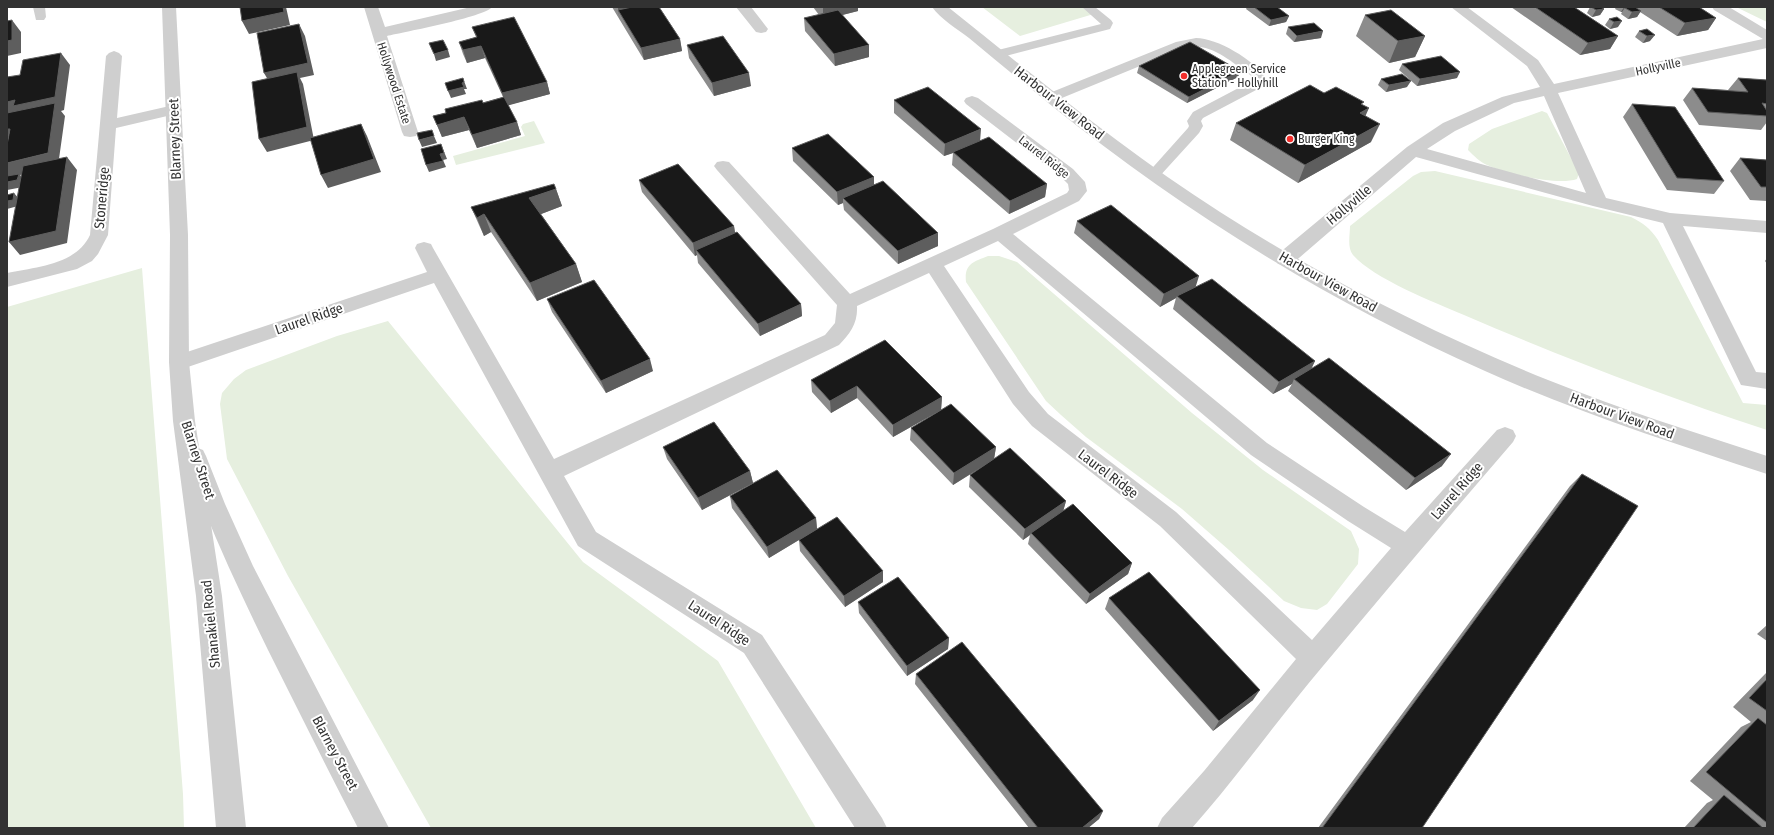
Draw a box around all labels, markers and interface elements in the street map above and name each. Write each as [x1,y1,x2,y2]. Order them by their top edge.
street label: Hollywood Estate [374,40,414,126]
street label: Hollyville [1634,55,1682,79]
place label: Applegreen Service Station - Hollyhill [1192,62,1286,90]
street label: Harbour View Road [1011,63,1107,143]
marker: Applegreen Service Station - Hollyhill [1179,71,1189,81]
street label: Blarney Street [165,98,185,180]
place label: Burger King [1298,132,1355,146]
street label: Laurel Ridge [1016,133,1072,181]
marker: Burger King [1285,134,1295,144]
street label: Stoneridge [91,166,113,230]
street label: Hollyville [1323,181,1375,229]
street label: Harbour View Road [1276,248,1380,316]
street label: Laurel Ridge [273,299,345,339]
street label: Harbour View Road [1568,389,1676,443]
street label: Blarney Street [177,419,219,502]
street label: Laurel Ridge [1075,446,1141,502]
street label: Laurel Ridge [1427,459,1487,523]
street label: Shanakiel Road [198,579,224,669]
street label: Laurel Ridge [685,597,753,649]
street label: Blarney Street [308,713,362,793]

